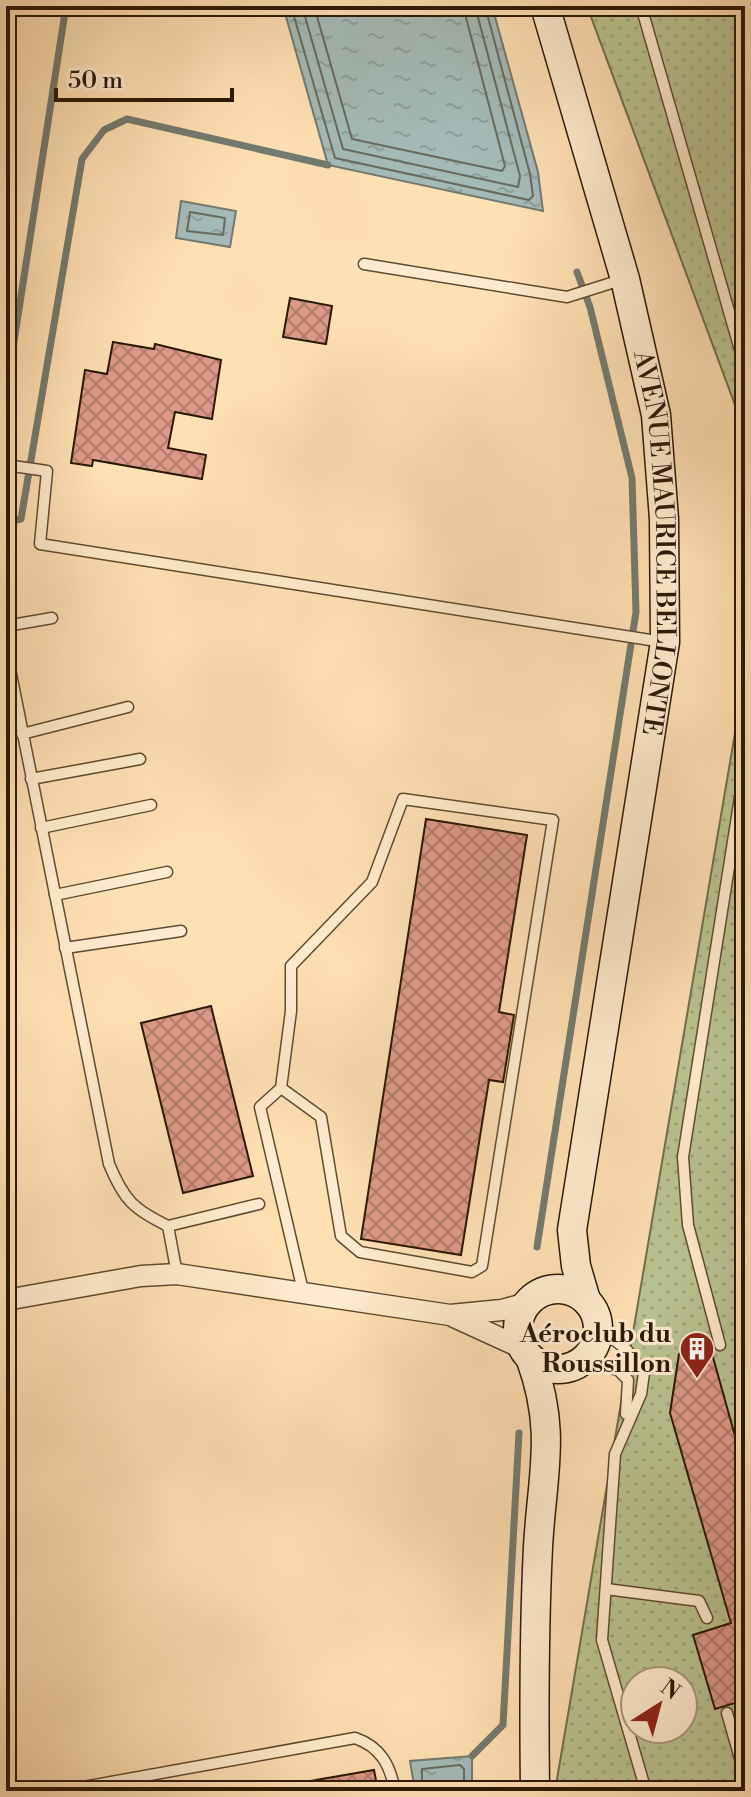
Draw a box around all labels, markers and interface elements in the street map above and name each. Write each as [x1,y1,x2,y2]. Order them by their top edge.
scale bar [56,52,232,102]
text: 50 m [68,66,123,96]
street label: AVENUE MAURICE BELLONTE [626,347,681,738]
place label: Aéroclub du Roussillon [519,1318,671,1380]
building icon: Aéroclub du Roussillon [678,1330,716,1380]
north arrow [619,1665,699,1745]
text: N [655,1674,685,1706]

